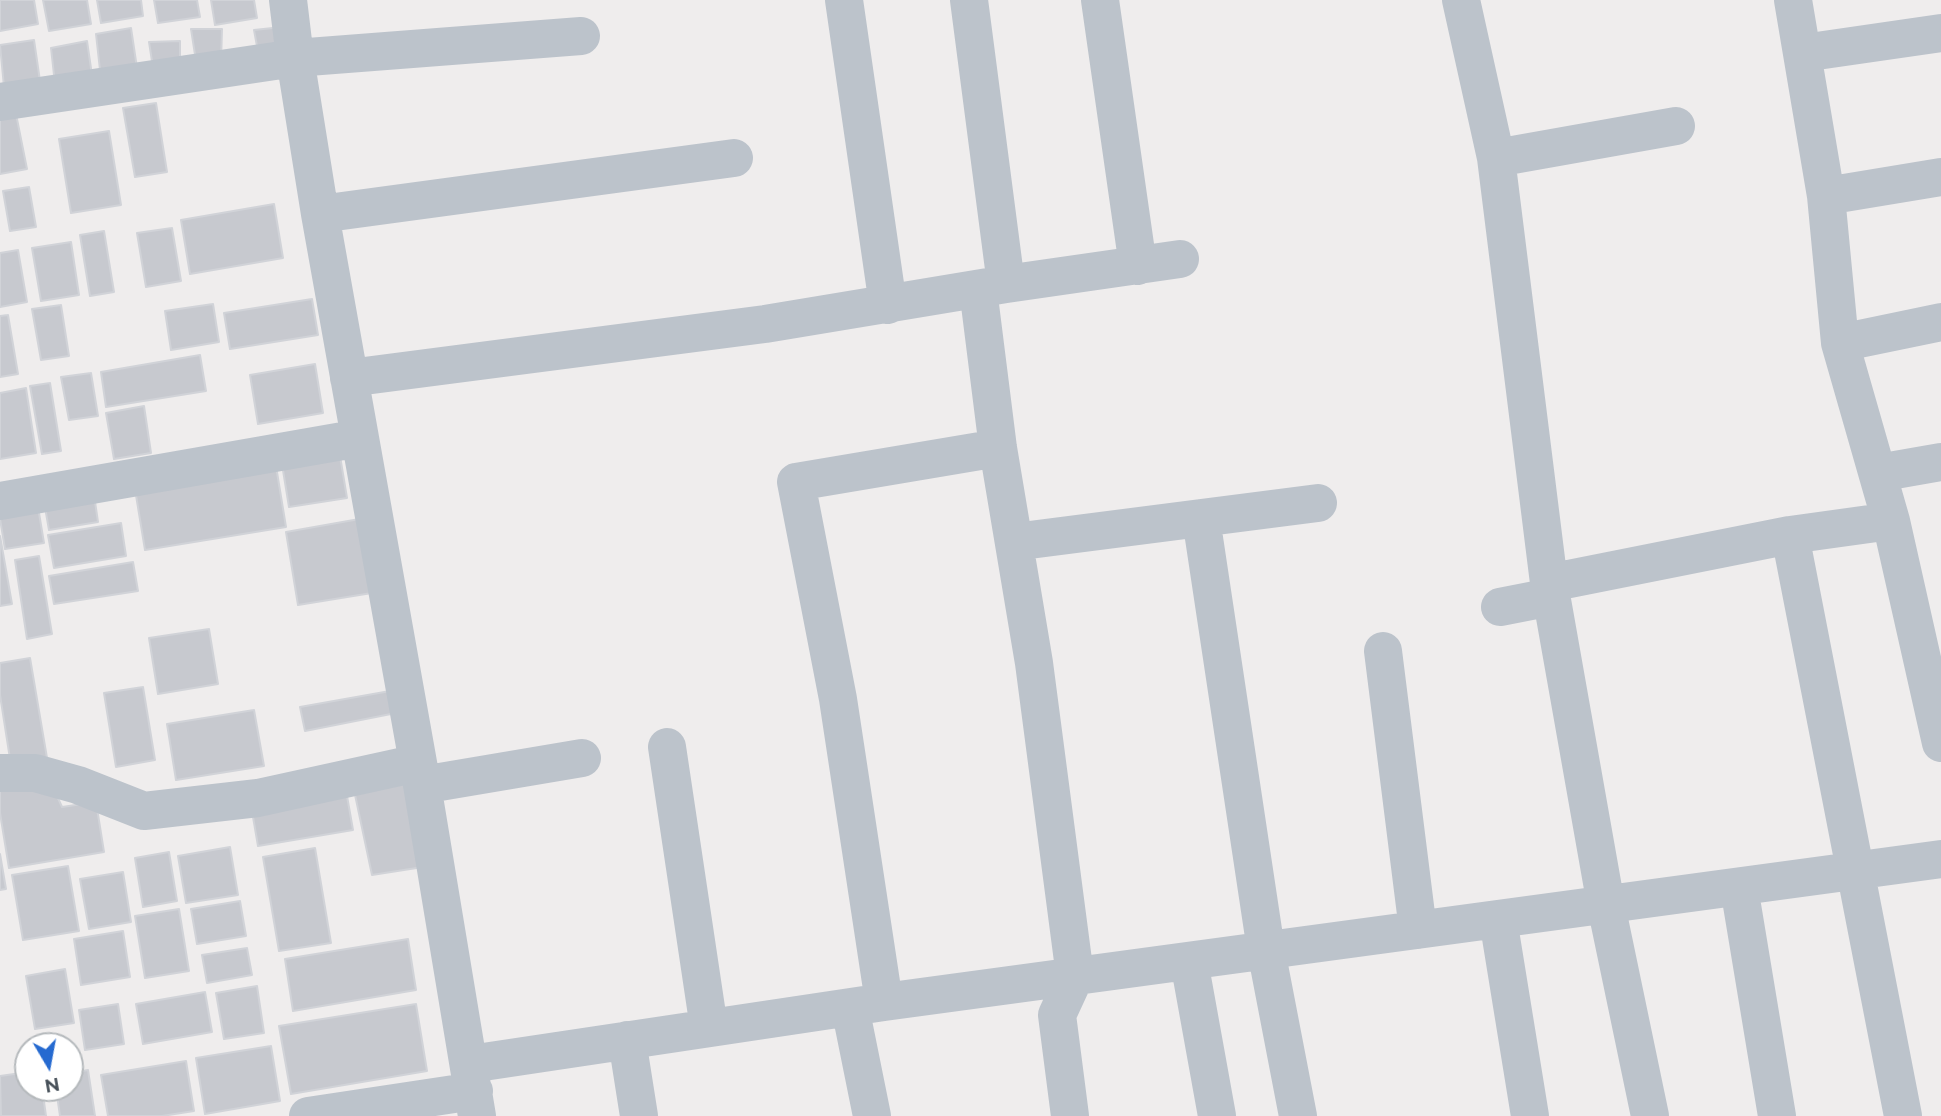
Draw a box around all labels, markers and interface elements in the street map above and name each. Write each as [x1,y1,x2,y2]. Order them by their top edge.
north arrow [14,1032,84,1102]
text: N [43,1074,61,1098]

